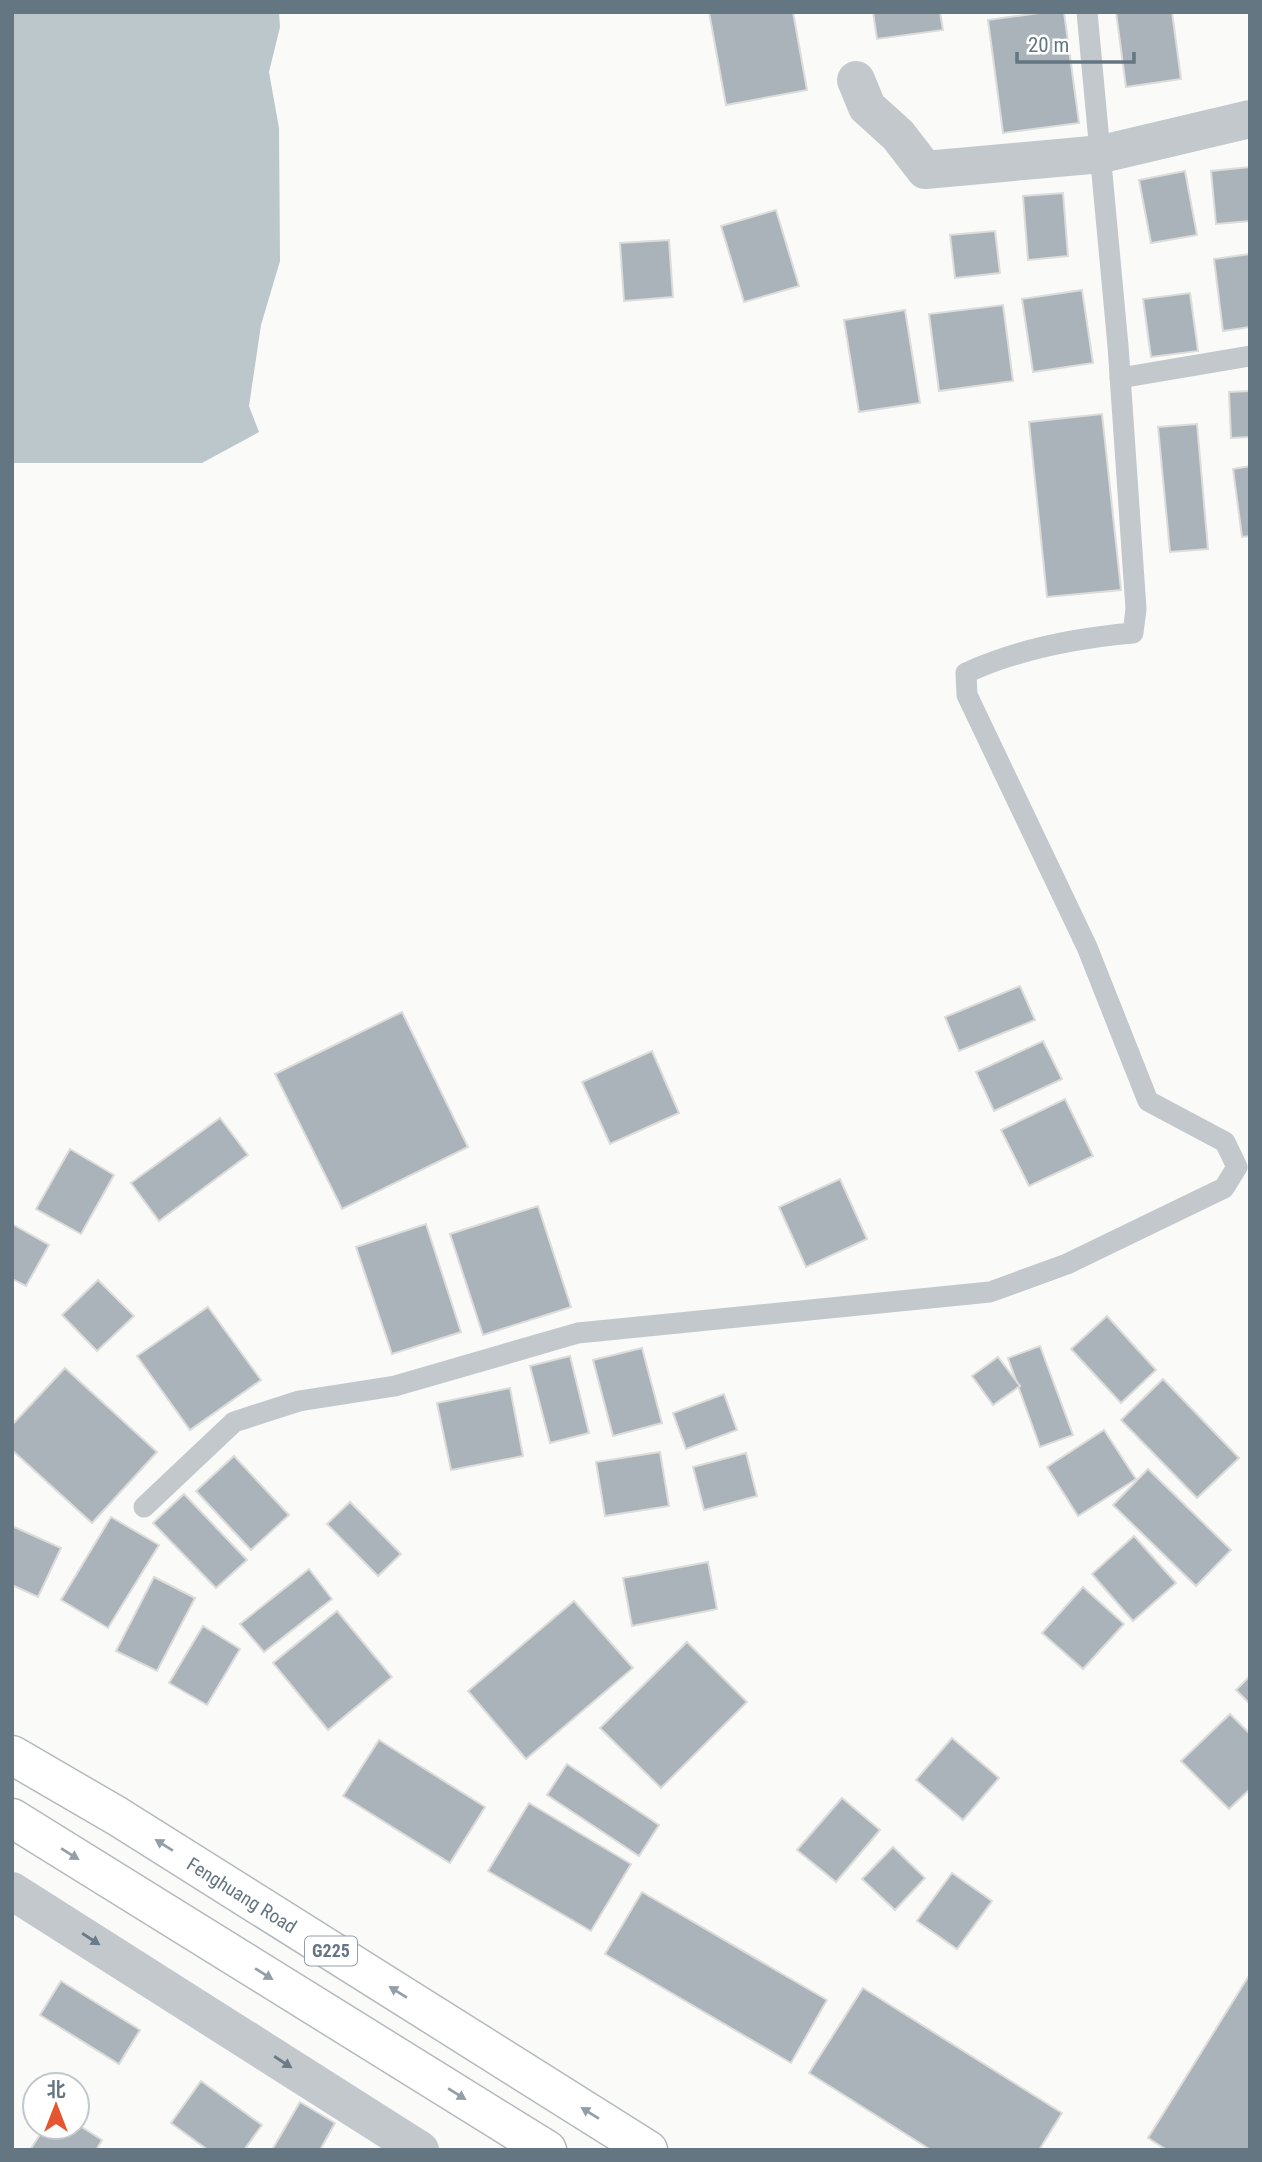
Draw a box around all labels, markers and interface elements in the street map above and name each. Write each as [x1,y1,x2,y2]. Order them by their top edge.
scale bar [1017,21,1134,65]
text: 20 m [1028,33,1069,57]
one-way arrow [154,1839,173,1852]
one-way arrow [61,1848,80,1861]
street label: Fenghuang Road [183,1853,301,1938]
one-way arrow [82,1932,101,1945]
road number: G225 [305,1937,357,1966]
one-way arrow [254,1968,273,1981]
one-way arrow [388,1986,407,1999]
one-way arrow [273,2055,293,2068]
north arrow [21,2071,91,2141]
text: 北 [46,2078,66,2101]
one-way arrow [447,2088,466,2101]
one-way arrow [581,2107,600,2120]

